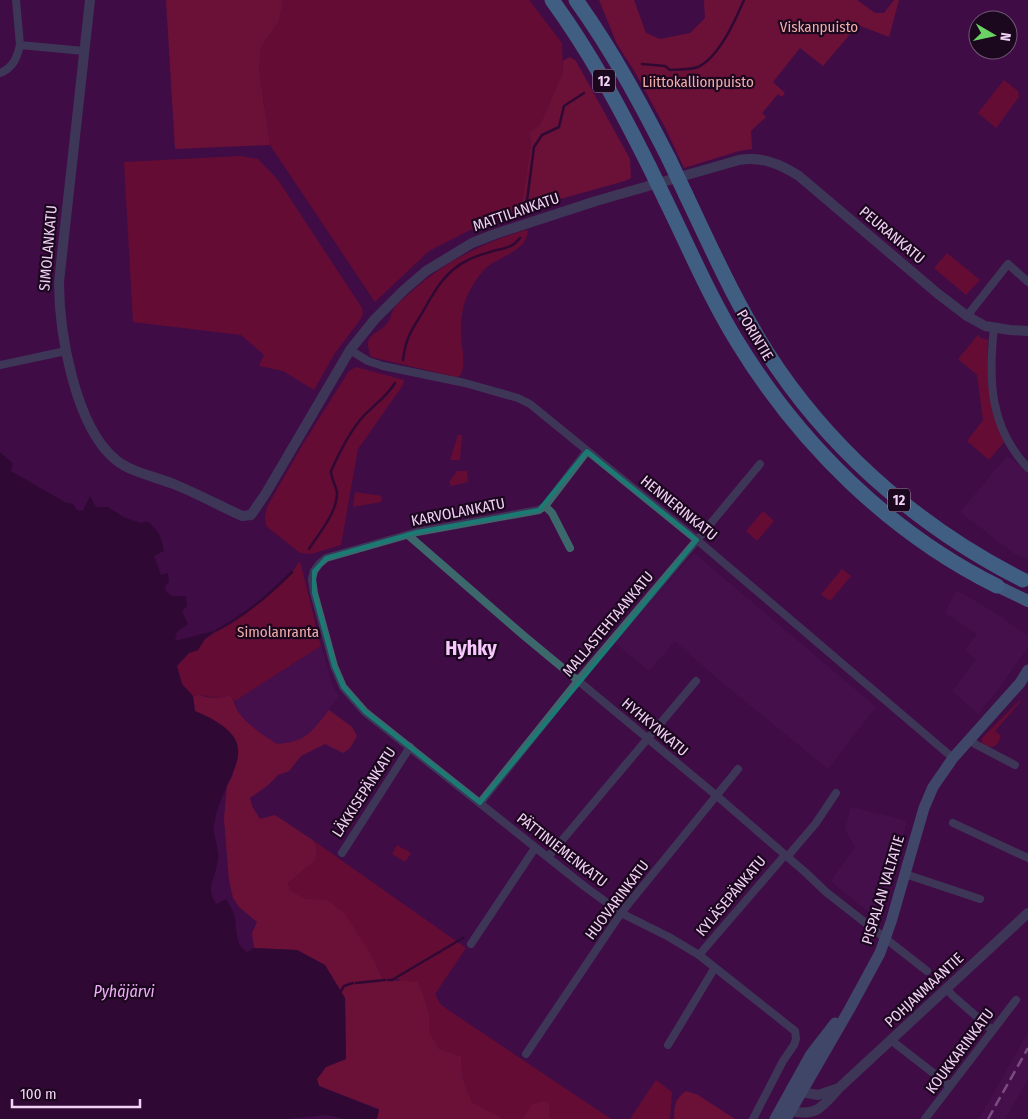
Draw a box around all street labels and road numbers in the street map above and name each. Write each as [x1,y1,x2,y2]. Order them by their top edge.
road number: 12 [593,70,615,92]
street label: MATTILANKATU [470,189,562,235]
street label: PEURANKATU [856,202,928,268]
street label: SIMOLANKATU [35,204,61,292]
street label: PORINTIE [733,306,777,364]
street label: HENNERINKATU [637,472,721,544]
road number: 12 [888,488,910,512]
street label: KARVOLANKATU [409,494,507,530]
street label: MALLASTEHTAANKATU [559,568,657,680]
street label: HYHKYNKATU [618,694,692,760]
street label: LÄKKISEPÄNKATU [328,744,400,840]
street label: PÄTTINIEMENKATU [513,809,611,891]
street label: PISPALAN VALTATIE [858,833,908,947]
street label: KYLÄSEPÄNKATU [692,852,770,940]
street label: HUOVARINKATU [581,857,653,943]
street label: POHJANMAANTIE [881,949,967,1031]
street label: KOUKKARINKATU [922,1005,998,1097]

